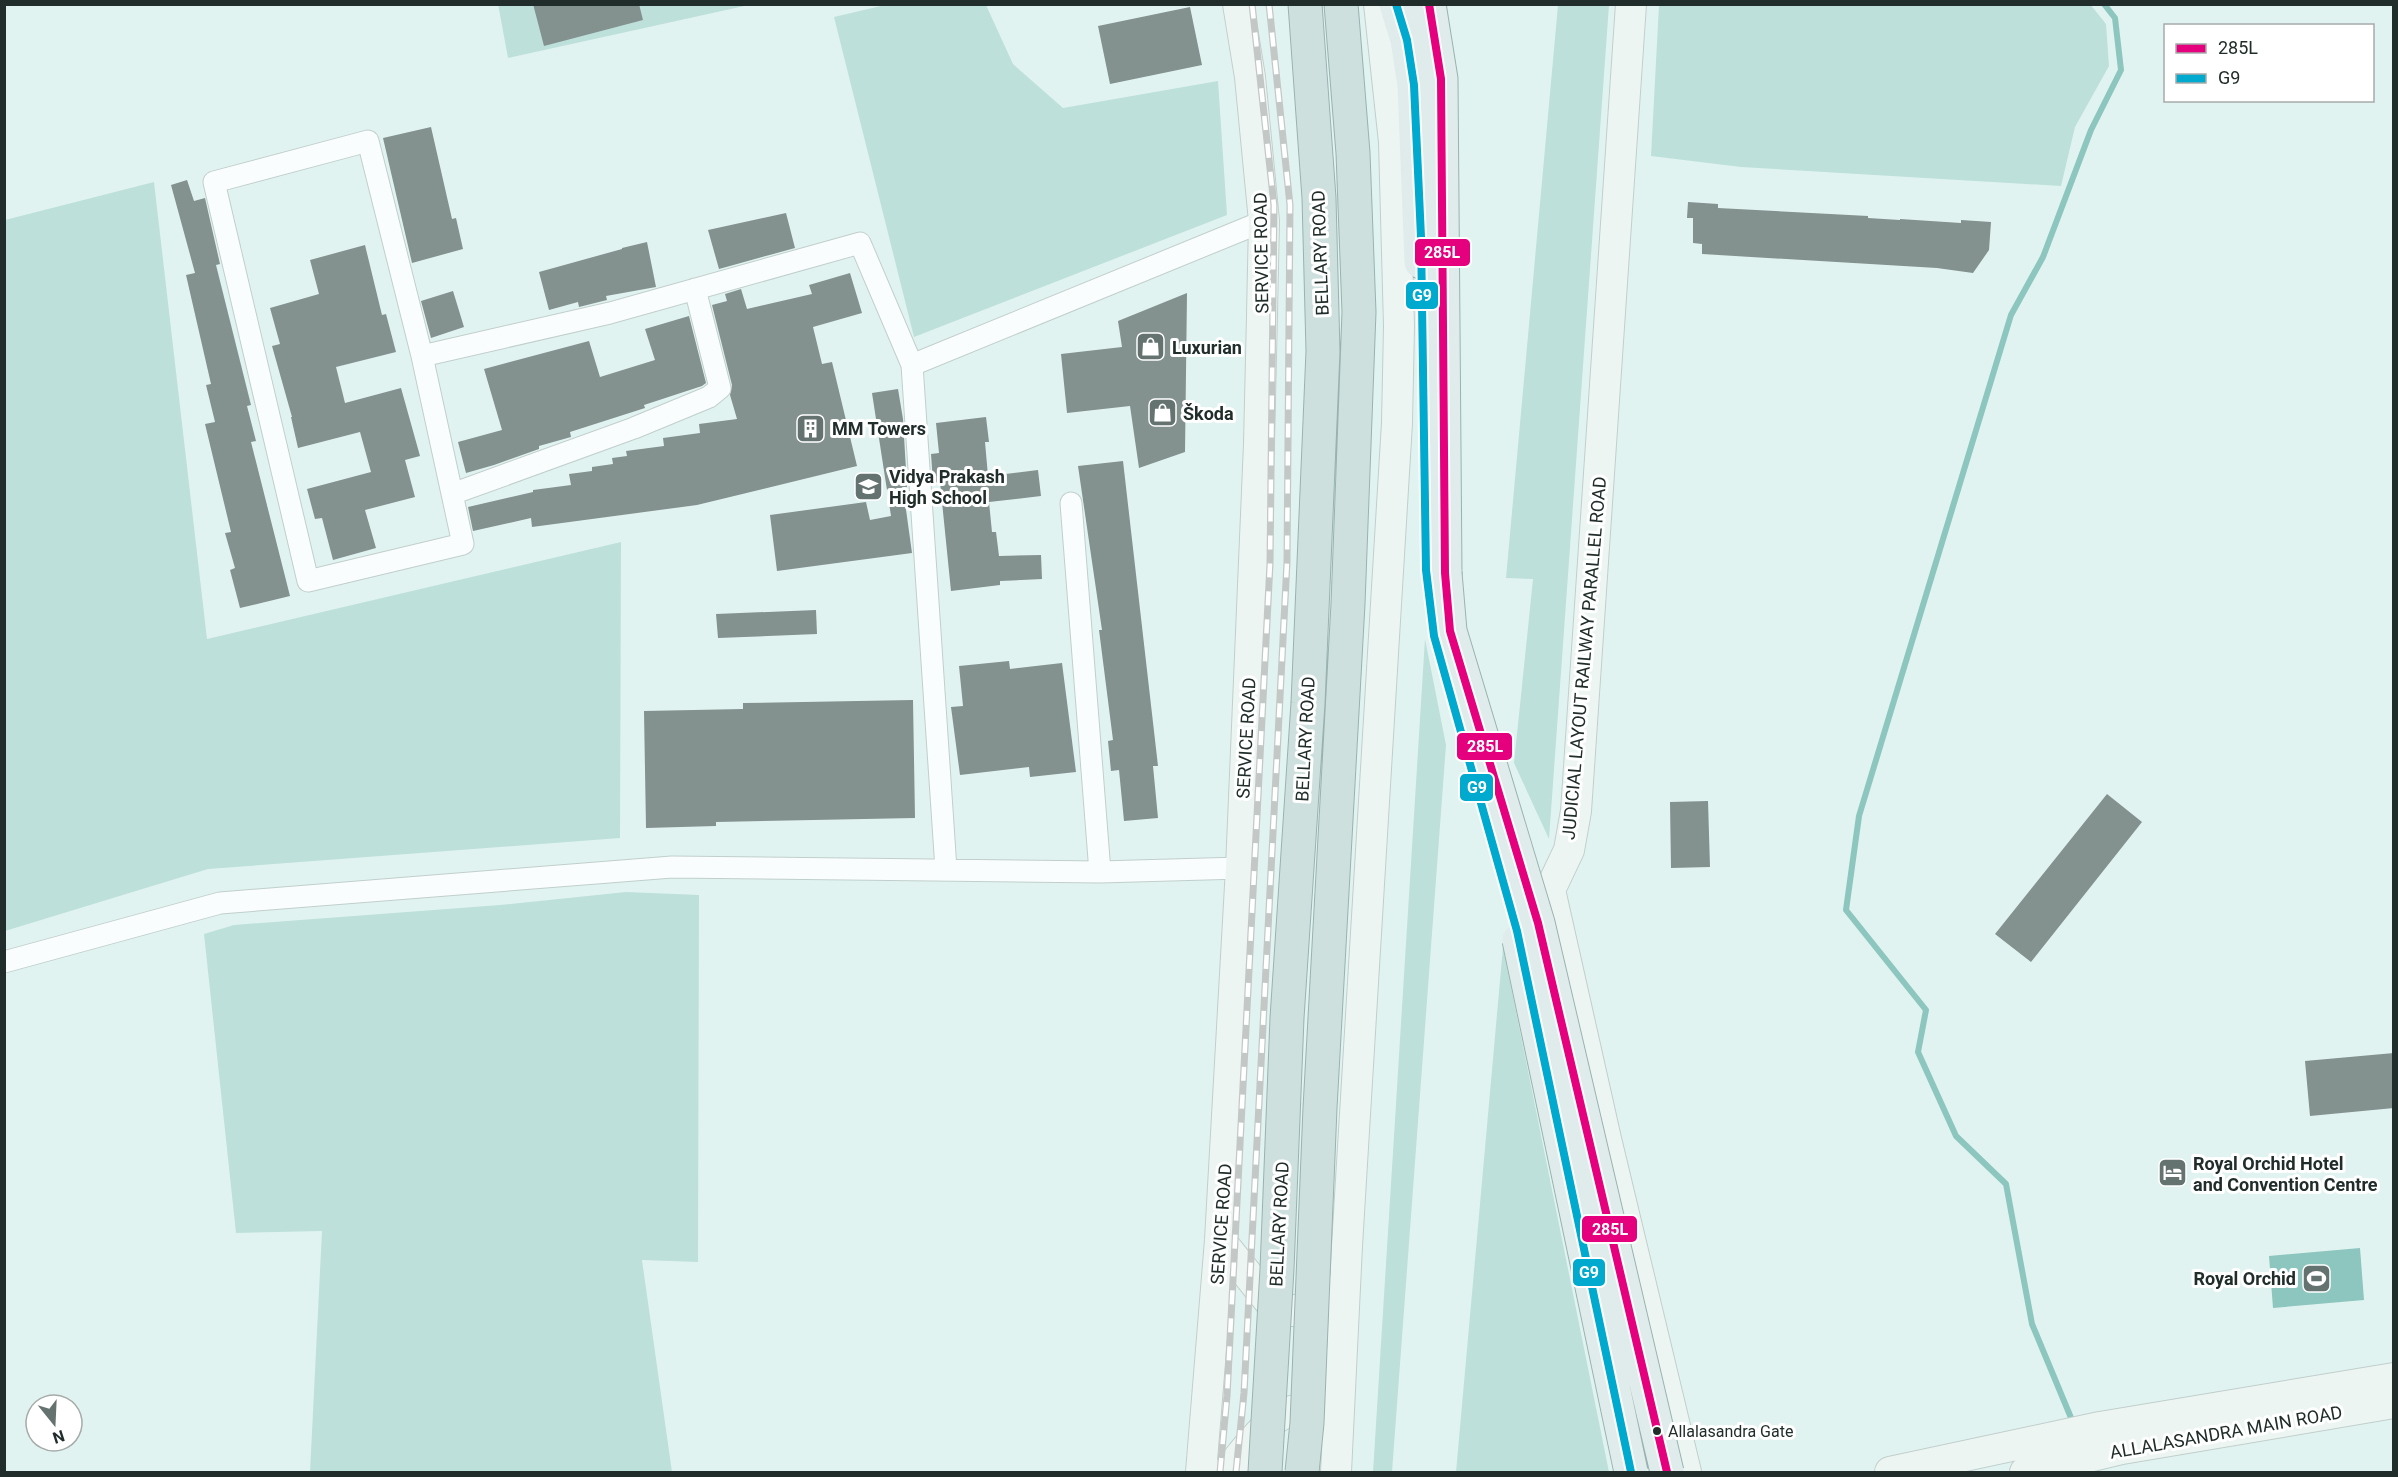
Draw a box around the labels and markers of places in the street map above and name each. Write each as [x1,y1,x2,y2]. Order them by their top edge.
shop icon: Luxurian [1135,331,1167,363]
place label: Luxurian [1172,337,1242,358]
shop icon: Škoda [1146,397,1178,429]
place label: Škoda [1183,403,1234,424]
building icon: MM Towers [795,412,827,444]
place label: MM Towers [832,418,926,439]
place label: Vidya Prakash High School [889,466,1005,508]
school or university icon: Vidya Prakash High School [852,470,884,502]
place label: Royal Orchid Hotel and Convention Centre [2193,1153,2378,1195]
hotel icon: Royal Orchid Hotel and Convention Centre [2156,1157,2188,1189]
sports icon: Royal Orchid [2301,1262,2333,1294]
place label: Royal Orchid [2193,1268,2296,1289]
place label: Allalasandra Gate [1668,1422,1793,1441]
marker: Allalasandra Gate [1651,1425,1663,1437]

